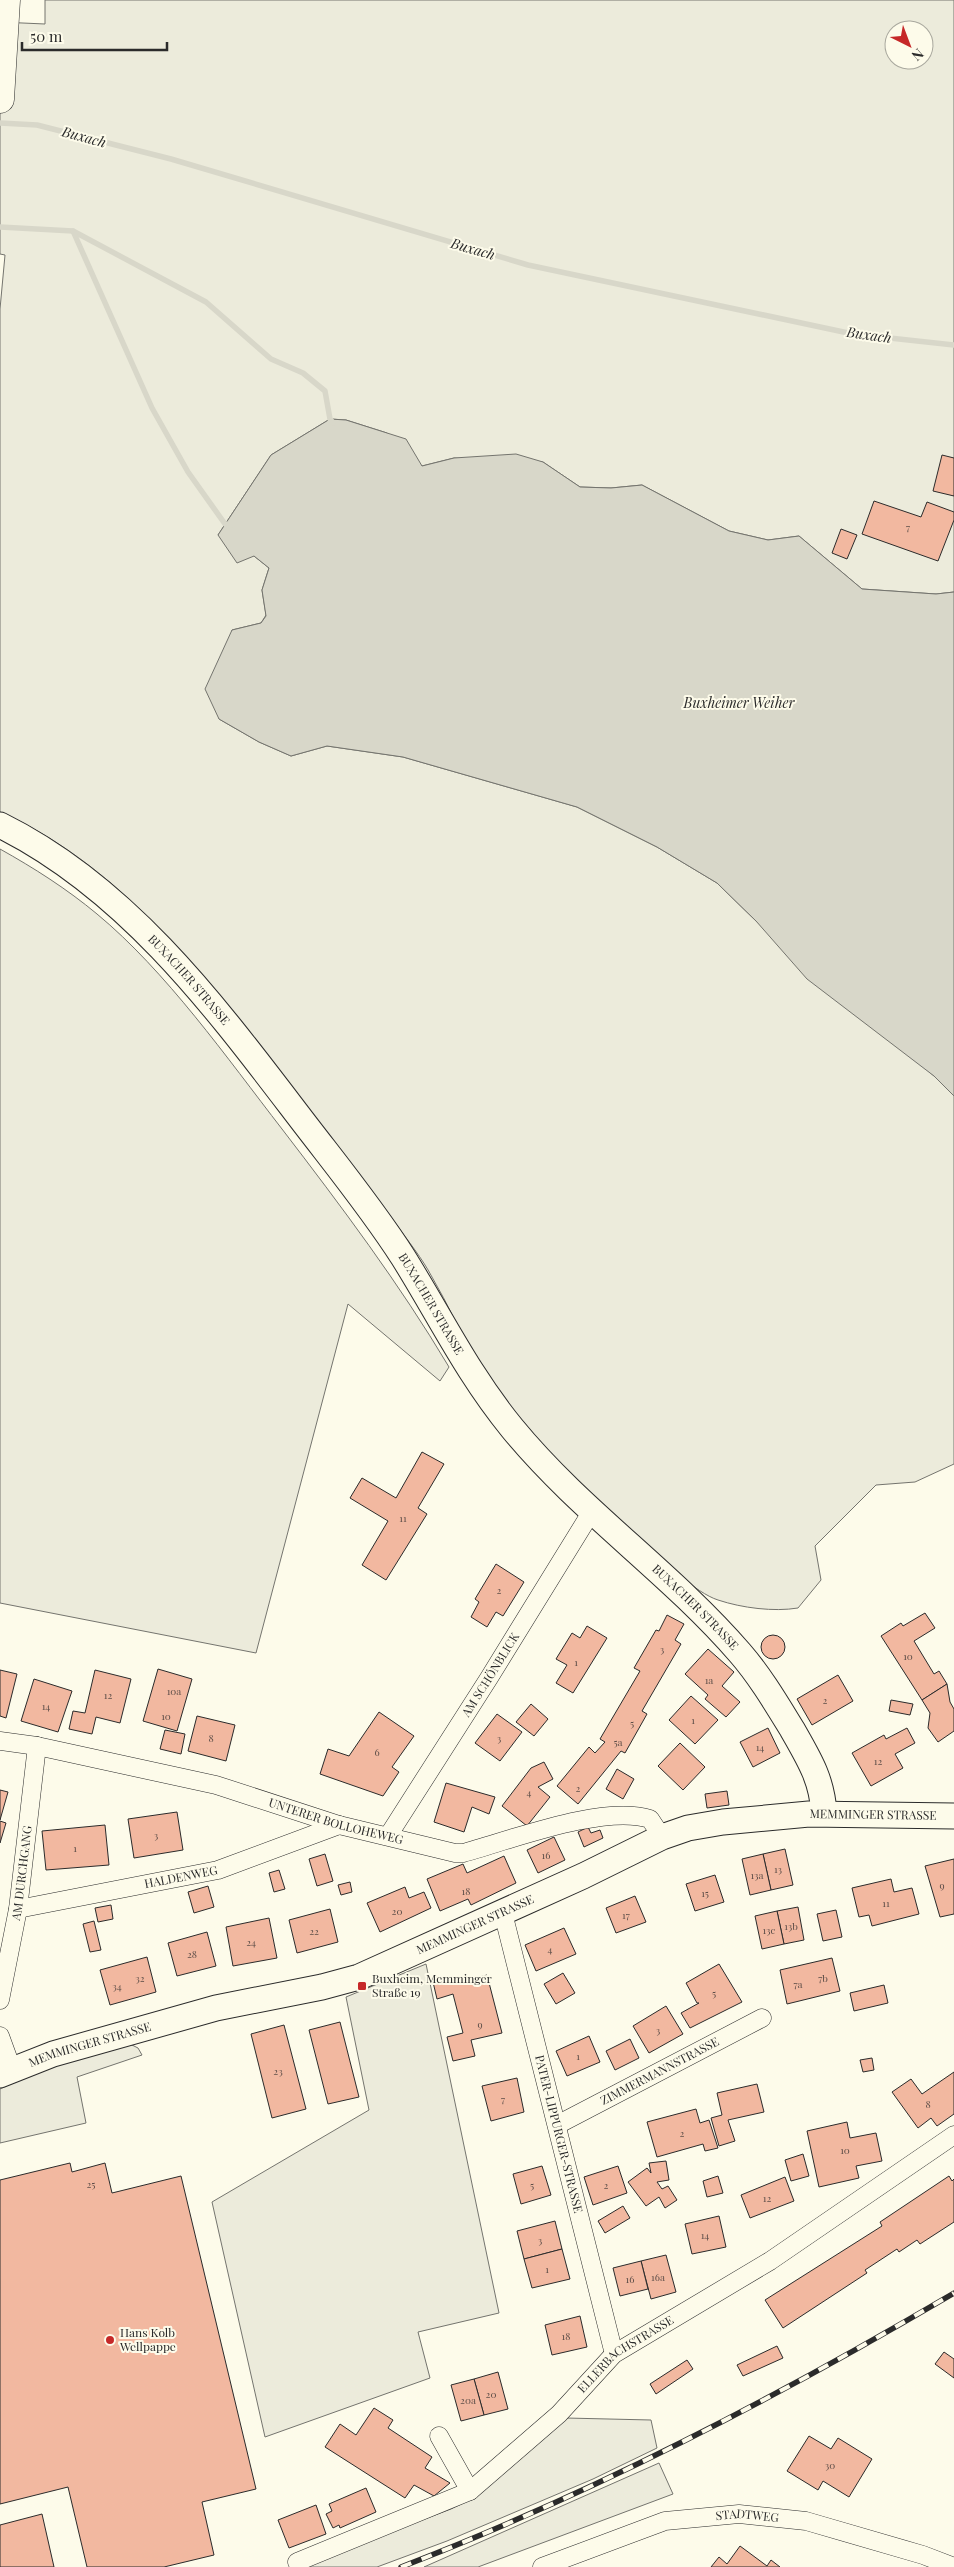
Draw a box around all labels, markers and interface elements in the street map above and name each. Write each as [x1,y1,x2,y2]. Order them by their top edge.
scale bar [22,20,168,52]
north arrow [884,20,934,70]
text: 50 m [30,26,63,46]
text: N [908,45,928,65]
water label: Buxach [59,121,108,152]
water label: Buxach [448,233,497,264]
water label: Buxach [844,322,893,347]
house number: 7 [906,520,910,534]
water label: Buxheimer Weiher [683,693,795,712]
street label: BUXACHER STRASSE [145,931,234,1028]
street label: BUXACHER STRASSE [395,1250,468,1357]
house number: 11 [399,1511,407,1525]
street label: BUXACHER STRASSE [649,1560,743,1653]
house number: 2 [497,1583,502,1597]
street label: AM SCHÖNBLICK [457,1629,522,1720]
house number: 3 [660,1642,665,1656]
house number: 10 [903,1649,913,1663]
house number: 1 [574,1655,578,1669]
house number: 1a [705,1673,713,1687]
house number: 10a [167,1684,181,1698]
house number: 12 [104,1688,112,1702]
house number: 2 [823,1693,828,1707]
house number: 14 [42,1699,50,1713]
house number: 10 [161,1709,171,1723]
house number: 1 [691,1713,695,1727]
house number: 5 [630,1716,634,1730]
house number: 8 [208,1731,214,1745]
house number: 3 [497,1731,502,1745]
house number: 5a [613,1735,623,1749]
house number: 14 [756,1740,764,1754]
house number: 6 [374,1745,380,1759]
house number: 12 [874,1754,882,1768]
house number: 2 [576,1781,581,1795]
house number: 4 [527,1785,532,1799]
street label: UNTERER BOLLOHEWEG [267,1794,406,1847]
street label: MEMMINGER STRASSE [809,1805,937,1823]
street label: AM DURCHGANG [7,1824,35,1922]
house number: 3 [154,1828,159,1842]
house number: 1 [73,1841,77,1855]
house number: 16 [542,1848,550,1862]
street label: HALDENWEG [143,1861,219,1891]
house number: 13 [774,1862,783,1876]
house number: 13a [750,1868,764,1882]
house number: 9 [939,1878,945,1892]
house number: 18 [462,1884,470,1898]
house number: 15 [701,1886,709,1900]
street label: MEMMINGER STRASSE [413,1890,536,1957]
house number: 11 [882,1896,890,1910]
house number: 20 [392,1904,402,1918]
house number: 17 [622,1908,630,1922]
house number: 13b [784,1919,798,1933]
house number: 13c [763,1923,776,1937]
house number: 22 [309,1924,319,1938]
house number: 24 [246,1935,256,1949]
house number: 4 [548,1942,553,1956]
house number: 28 [187,1947,197,1961]
place label: Buxheim, Memminger Straße 19 [372,1970,493,2000]
house number: 32 [135,1971,145,1985]
house number: 7b [818,1971,828,1985]
house number: 7a [793,1977,803,1991]
house number: 34 [112,1979,122,1993]
marker: Buxheim, Memminger Straße 19 [356,1980,368,1992]
house number: 5 [712,1986,716,2000]
house number: 9 [477,2017,483,2031]
street label: MEMMINGER STRASSE [26,2018,153,2070]
house number: 3 [656,2023,661,2037]
street label: ZIMMERMANNSTRASSE [597,2033,721,2108]
house number: 1 [576,2049,580,2063]
street label: PATER-LIPPURGER-STRASSE [532,2053,587,2215]
house number: 23 [273,2064,283,2078]
house number: 7 [501,2092,505,2106]
house number: 8 [925,2097,931,2111]
house number: 2 [680,2126,685,2140]
house number: 10 [840,2143,850,2157]
house number: 25 [87,2177,95,2191]
house number: 5 [530,2178,534,2192]
house number: 2 [604,2178,609,2192]
house number: 12 [763,2191,771,2205]
house number: 14 [701,2228,709,2242]
house number: 3 [538,2233,543,2247]
house number: 1 [545,2262,549,2276]
house number: 16a [651,2270,665,2284]
house number: 16 [626,2272,634,2286]
street label: ELLERBACHSTRASSE [573,2311,676,2396]
place label: Hans Kolb Wellpappe [119,2324,176,2354]
house number: 18 [562,2329,570,2343]
marker: Hans Kolb Wellpappe [104,2334,116,2346]
house number: 20 [486,2387,496,2401]
house number: 20a [460,2393,476,2407]
house number: 30 [825,2458,835,2472]
street label: STADTWEG [715,2505,780,2525]

